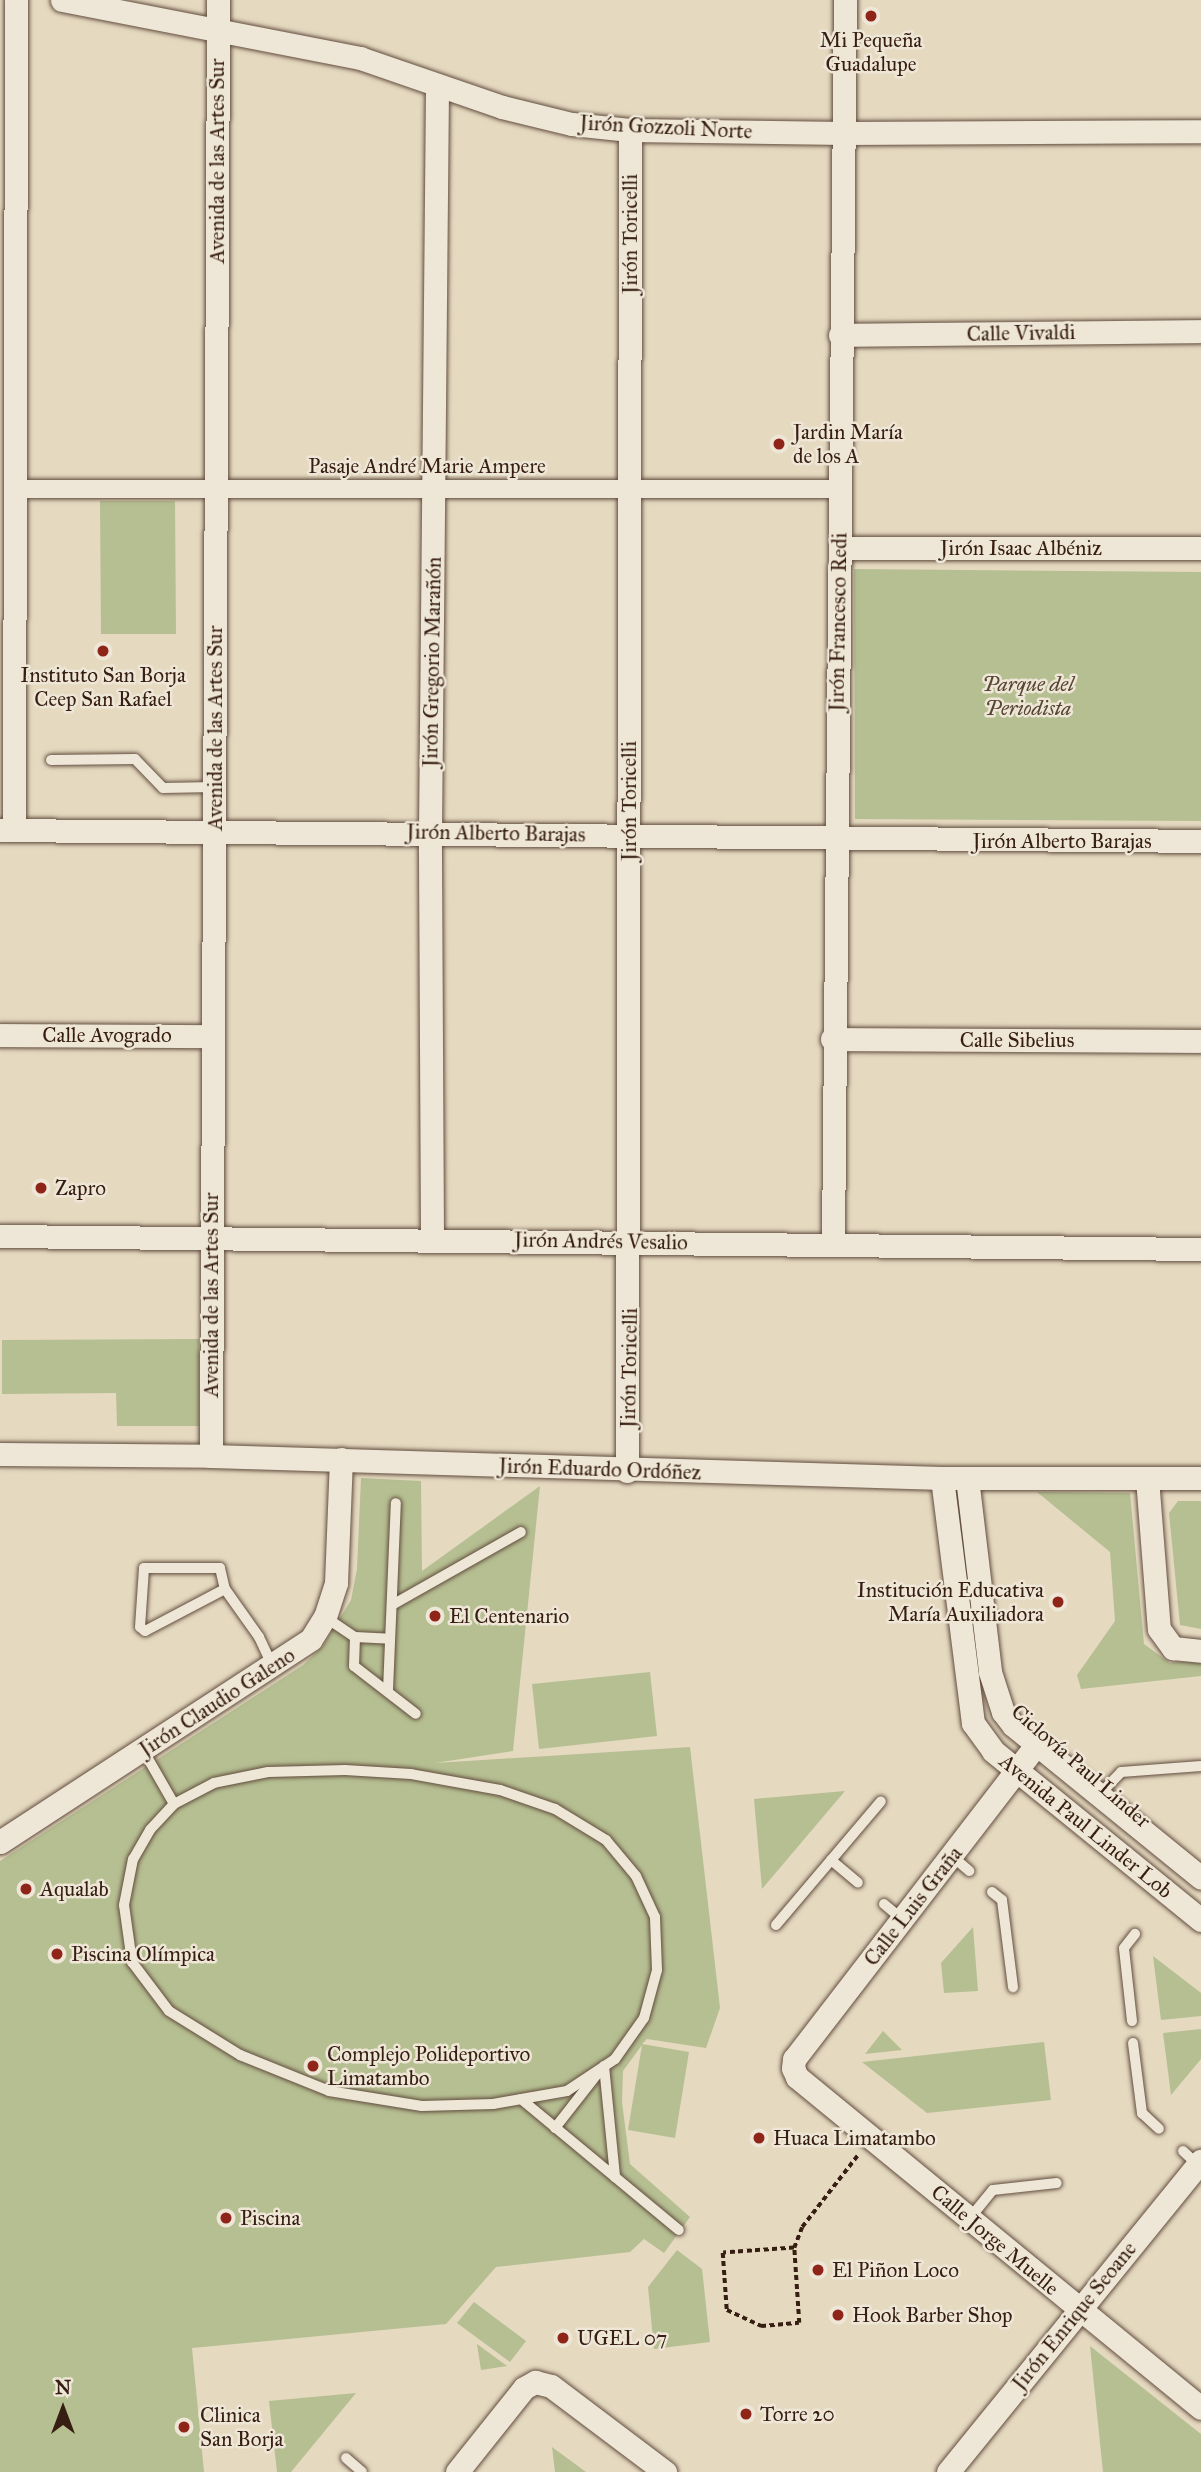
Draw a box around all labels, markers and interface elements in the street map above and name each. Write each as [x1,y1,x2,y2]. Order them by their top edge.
marker: Mi Pequeña Guadalupe [863,8,879,24]
place label: Mi Pequeña Guadalupe [820,27,922,77]
street label: Avenida de las Artes Sur [204,59,230,263]
street label: Jirón Gozzoli Norte [579,110,753,144]
street label: Jirón Toricelli [617,174,643,294]
street label: Calle Vivaldi [966,319,1076,347]
place label: Jardin María de los A [793,419,903,469]
marker: Jardin María de los A [771,436,787,452]
street label: Pasaje André Marie Ampere [308,453,546,479]
street label: Jirón Francesco Redi [824,532,852,712]
street label: Jirón Isaac Albéniz [940,535,1102,561]
street label: Jirón Gregorio Marañón [418,557,446,767]
street label: Avenida de las Artes Sur [202,626,228,830]
marker: Instituto San Borja Ceep San Rafael [95,643,111,659]
place label: Instituto San Borja Ceep San Rafael [20,662,186,712]
park label: Parque del Periodista [982,671,1074,721]
street label: Jirón Toricelli [616,741,642,861]
street label: Jirón Alberto Barajas [406,819,586,847]
street label: Jirón Alberto Barajas [972,828,1152,854]
street label: Calle Avogrado [42,1022,172,1048]
street label: Calle Sibelius [960,1027,1074,1053]
place label: Zapro [55,1175,106,1201]
marker: Zapro [33,1180,49,1196]
street label: Avenida de las Artes Sur [198,1193,224,1397]
street label: Jirón Andrés Vesalio [514,1227,688,1255]
street label: Jirón Toricelli [615,1308,643,1428]
street label: Jirón Eduardo Ordóñez [498,1453,702,1485]
place label: Institución Educativa María Auxiliadora [857,1577,1044,1627]
marker: Institución Educativa María Auxiliadora [1050,1594,1066,1610]
place label: El Centenario [449,1603,569,1629]
marker: El Centenario [427,1608,443,1624]
street label: Jirón Claudio Galeno [134,1642,300,1762]
street label: Ciclovía Paul Linder [1006,1699,1156,1833]
street label: Avenida Paul Linder Lob [994,1748,1178,1904]
street label: Calle Luis Graña [859,1841,967,1971]
place label: Aqualab [40,1876,109,1902]
marker: Aqualab [18,1881,34,1897]
place label: Piscina Olímpica [71,1941,215,1967]
marker: Piscina Olímpica [49,1946,65,1962]
place label: Complejo Polideportivo Limatambo [327,2041,530,2091]
marker: Complejo Polideportivo Limatambo [305,2058,321,2074]
place label: Huaca Limatambo [773,2125,936,2151]
marker: Huaca Limatambo [751,2130,767,2146]
street label: Calle Jorge Muelle [926,2179,1064,2301]
place label: Piscina [240,2205,300,2231]
marker: Piscina [218,2210,234,2226]
street label: Jirón Enrique Seoane [1006,2237,1142,2395]
place label: El Piñon Loco [832,2257,959,2283]
marker: El Piñon Loco [810,2262,826,2278]
place label: Hook Barber Shop [852,2302,1012,2328]
marker: Hook Barber Shop [830,2307,846,2323]
place label: UGEL 07 [577,2325,667,2351]
marker: UGEL 07 [555,2330,571,2346]
north arrow [28,2374,98,2444]
text: N [55,2376,71,2399]
place label: Torre 20 [760,2401,835,2427]
place label: Clinica San Borja [200,2402,283,2452]
marker: Torre 20 [738,2406,754,2422]
marker: Clinica San Borja [174,2417,194,2437]

